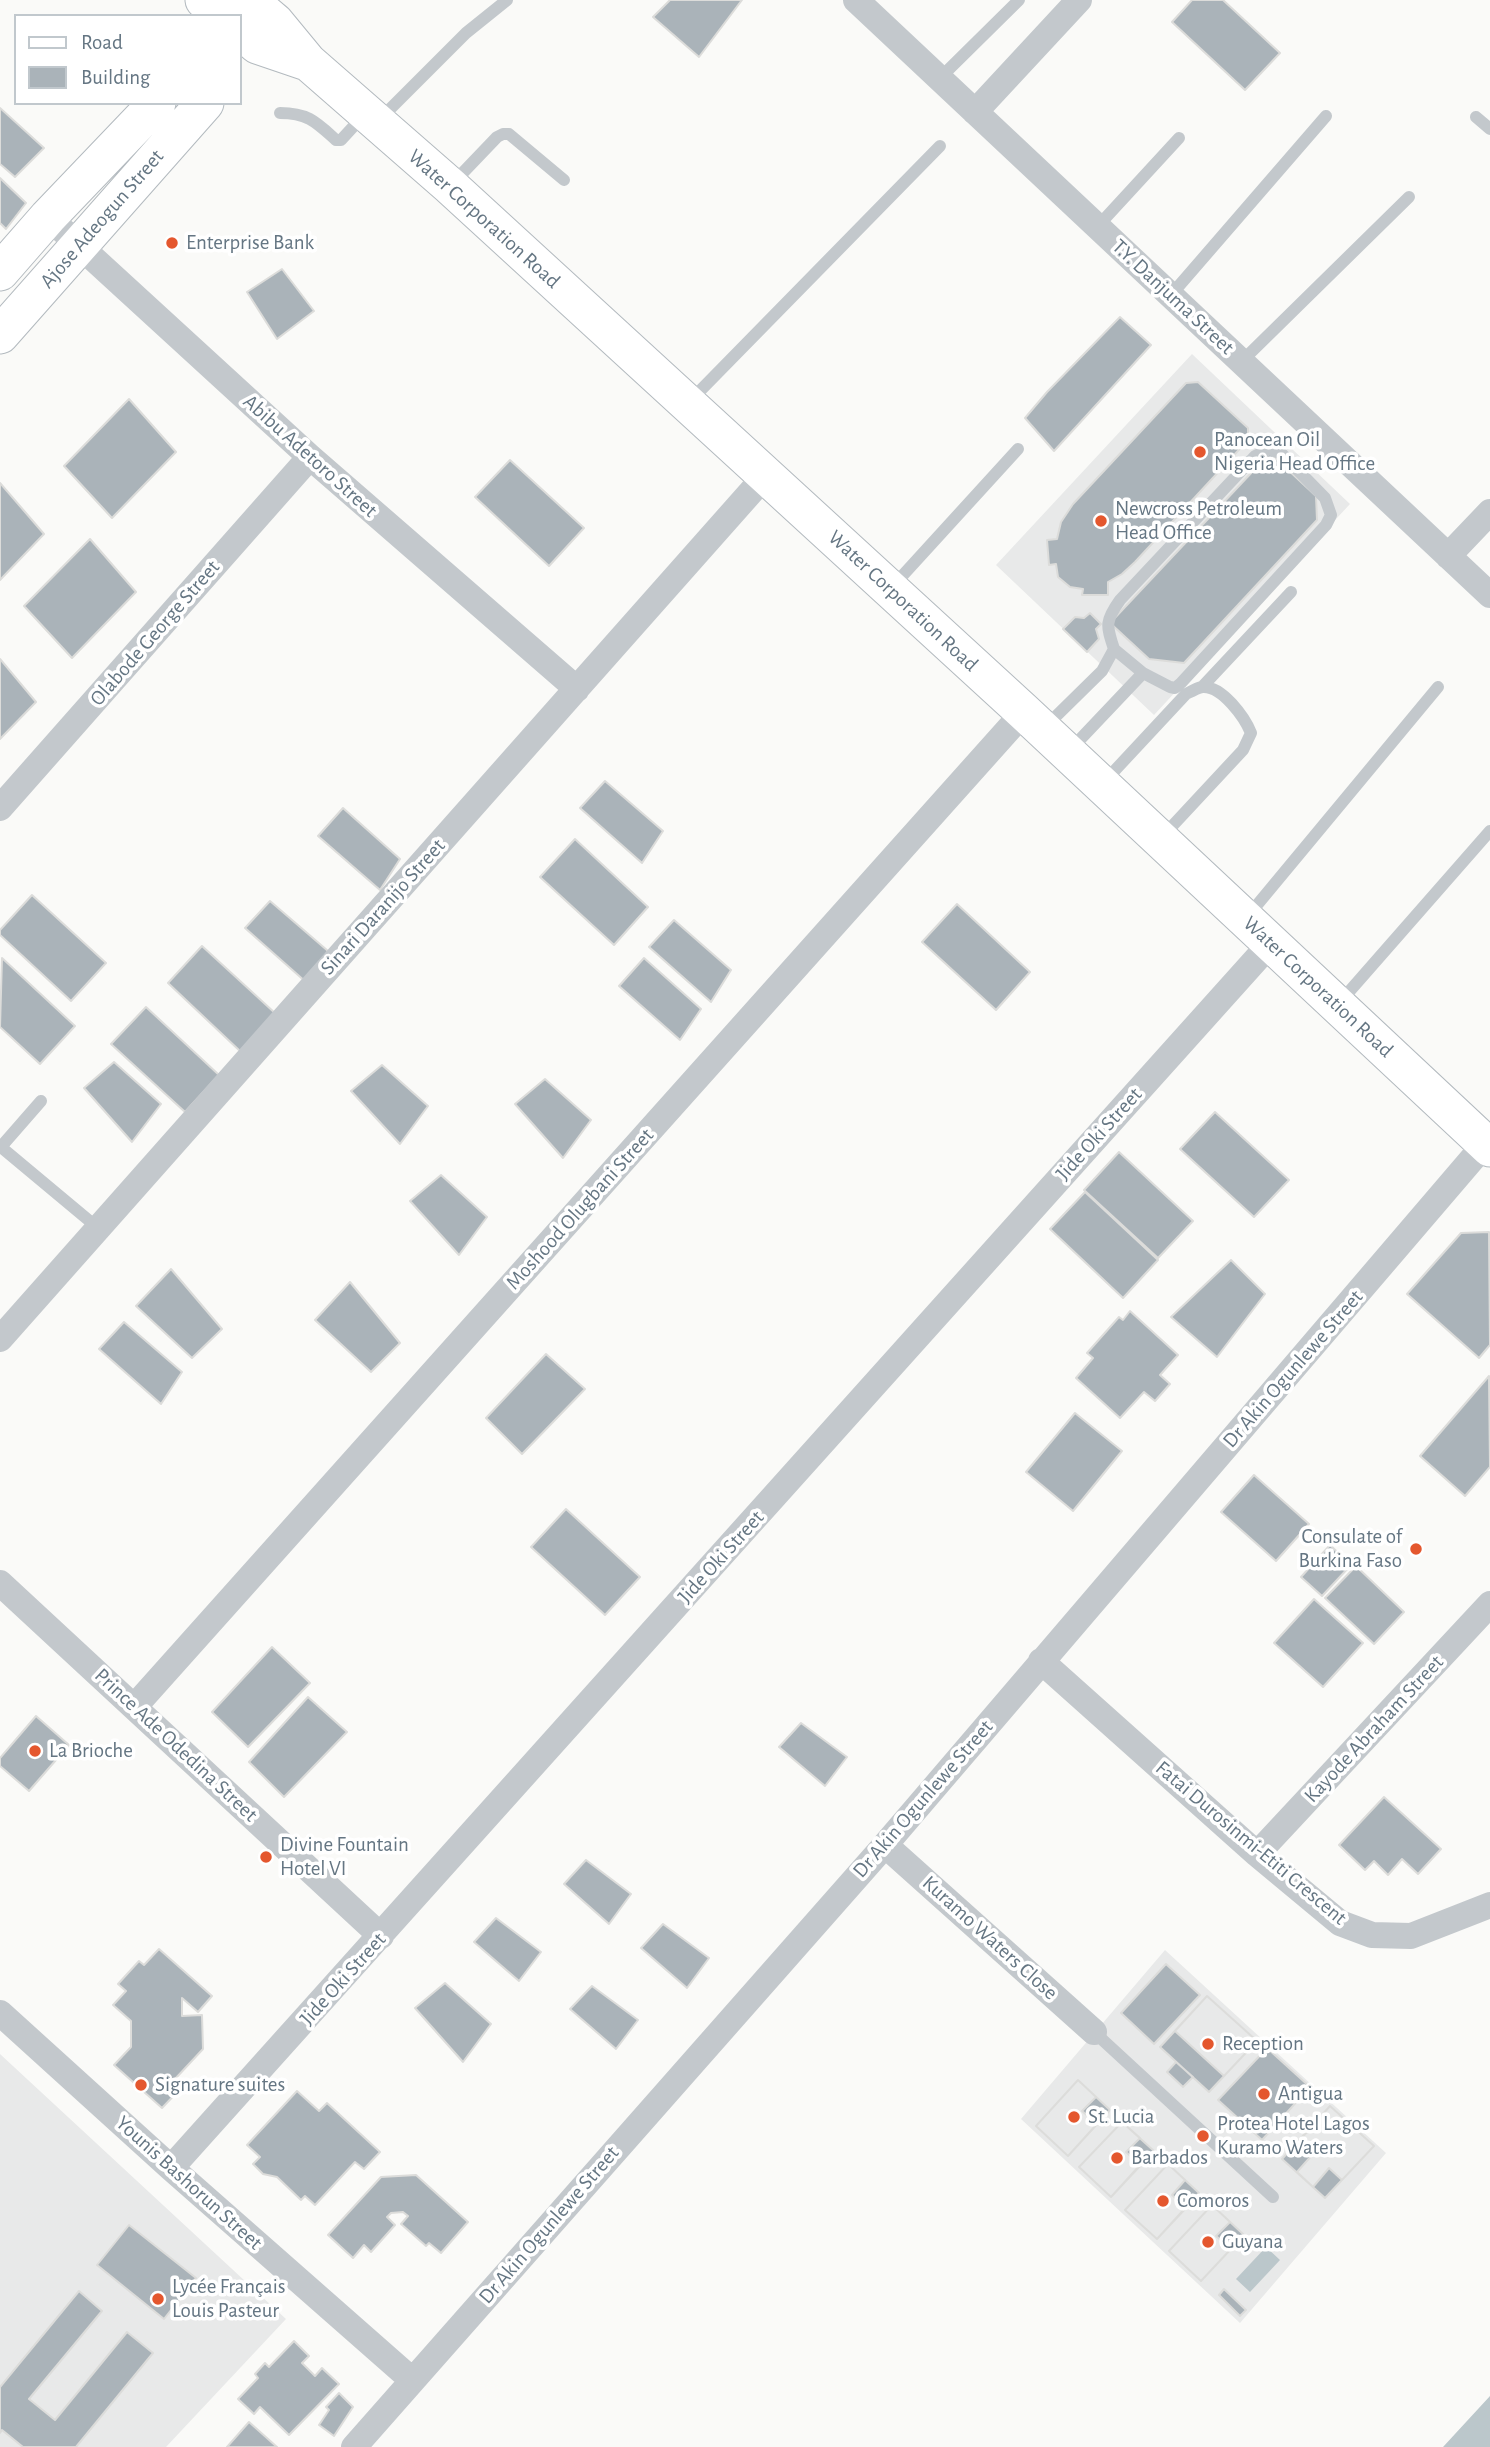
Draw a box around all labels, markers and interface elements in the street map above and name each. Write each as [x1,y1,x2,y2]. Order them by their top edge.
legend [14,14,242,105]
text: Road [81,32,123,53]
text: Building [81,67,150,88]
street label: Ajose Adeogun Street [35,144,169,294]
street label: Water Corporation Road [403,144,565,294]
place label: Enterprise Bank [186,230,314,256]
street label: T.Y. Danjuma Street [1107,234,1239,360]
marker: Enterprise Bank [164,235,180,251]
street label: Abibu Adetoro Street [238,389,382,523]
place label: Panocean Oil Nigeria Head Office [1214,427,1375,477]
marker: Panocean Oil Nigeria Head Office [1192,444,1208,460]
place label: Newcross Petroleum Head Office [1115,496,1282,546]
marker: Newcross Petroleum Head Office [1093,513,1109,529]
street label: Water Corporation Road [823,525,983,677]
street label: Olabode George Street [85,555,225,711]
street label: Sinari Daranijo Street [315,834,451,980]
street label: Water Corporation Road [1238,911,1398,1063]
street label: Jide Oki Street [1051,1082,1147,1186]
street label: Moshood Olugbani Street [501,1123,659,1295]
street label: Dr Akin Ogunlewe Street [1218,1285,1368,1453]
street label: Jide Oki Street [673,1505,769,1609]
place label: Consulate of Burkina Faso [1298,1524,1402,1574]
marker: Consulate of Burkina Faso [1408,1541,1424,1557]
street label: Kayode Abraham Street [1299,1650,1449,1808]
street label: Prince Ade Odedina Street [89,1663,263,1827]
street label: Dr Akin Ogunlewe Street [848,1715,998,1883]
place label: La Brioche [49,1738,133,1764]
marker: La Brioche [27,1743,43,1759]
street label: Fatai Durosinmi-Etiti Crescent [1150,1756,1352,1930]
place label: Divine Fountain Hotel VI [280,1832,409,1882]
marker: Divine Fountain Hotel VI [258,1849,274,1865]
street label: Kuramo Waters Close [917,1871,1063,2005]
street label: Jide Oki Street [295,1927,391,2031]
place label: Reception [1222,2031,1304,2057]
marker: Reception [1200,2036,1216,2052]
place label: Signature suites [155,2072,285,2098]
marker: Signature suites [133,2077,149,2093]
place label: Antigua [1278,2081,1343,2107]
marker: Antigua [1256,2086,1272,2102]
place label: St. Lucia [1088,2104,1155,2130]
marker: St. Lucia [1066,2109,1082,2125]
street label: Younis Bashorun Street [111,2111,267,2255]
place label: Protea Hotel Lagos Kuramo Waters [1217,2111,1370,2161]
marker: Protea Hotel Lagos Kuramo Waters [1195,2128,1211,2144]
street label: Dr Akin Ogunlewe Street [474,2141,624,2309]
place label: Barbados [1131,2145,1208,2171]
marker: Barbados [1109,2150,1125,2166]
place label: Comoros [1177,2188,1249,2214]
marker: Comoros [1155,2193,1171,2209]
place label: Guyana [1222,2229,1283,2255]
marker: Guyana [1200,2234,1216,2250]
place label: Lycée Français Louis Pasteur [172,2274,285,2324]
marker: Lycée Français Louis Pasteur [150,2291,166,2307]

